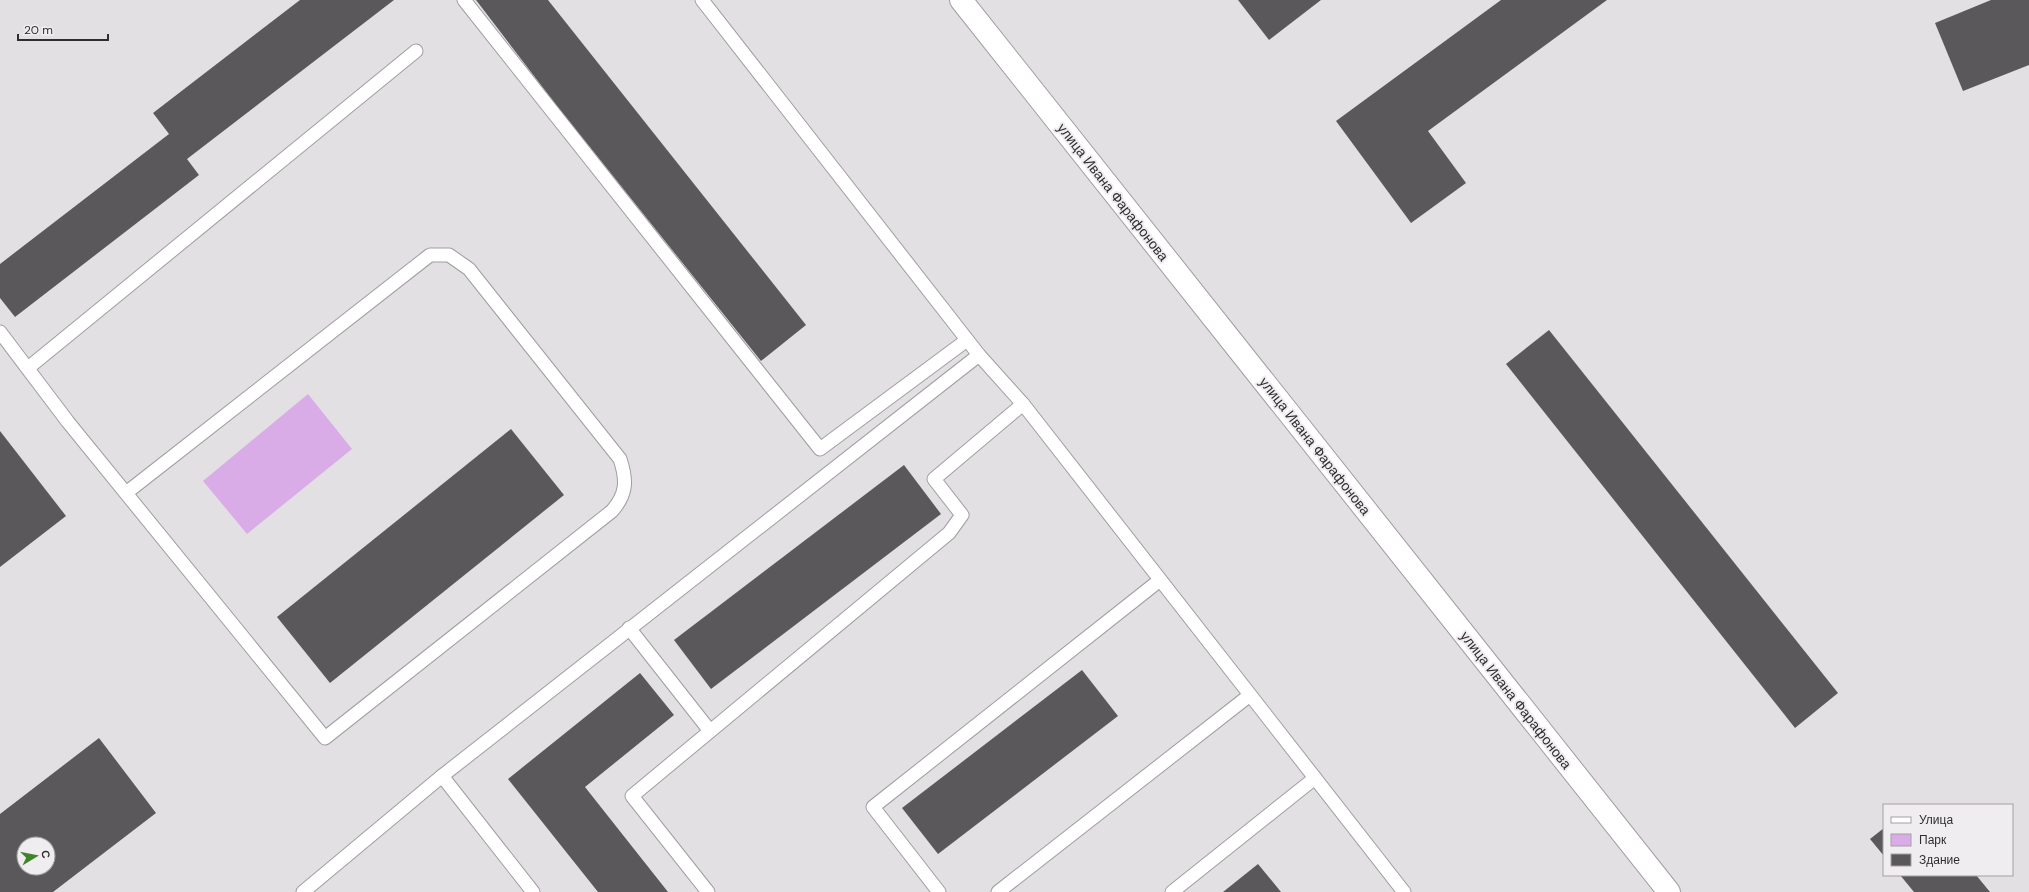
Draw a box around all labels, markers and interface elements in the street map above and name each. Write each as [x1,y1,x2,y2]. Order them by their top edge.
scale bar [18,16,108,42]
text: 20 m [24,22,53,38]
street label: улица Ивана Фарафонова [1053,119,1173,265]
street label: улица Ивана Фарафонова [1255,373,1375,519]
street label: улица Ивана Фарафонова [1456,627,1576,773]
legend [1883,804,2013,876]
text: Улица [1919,812,1953,828]
text: Парк [1919,832,1947,848]
north arrow [16,836,56,876]
text: С [38,849,53,859]
text: Здание [1919,852,1960,868]

